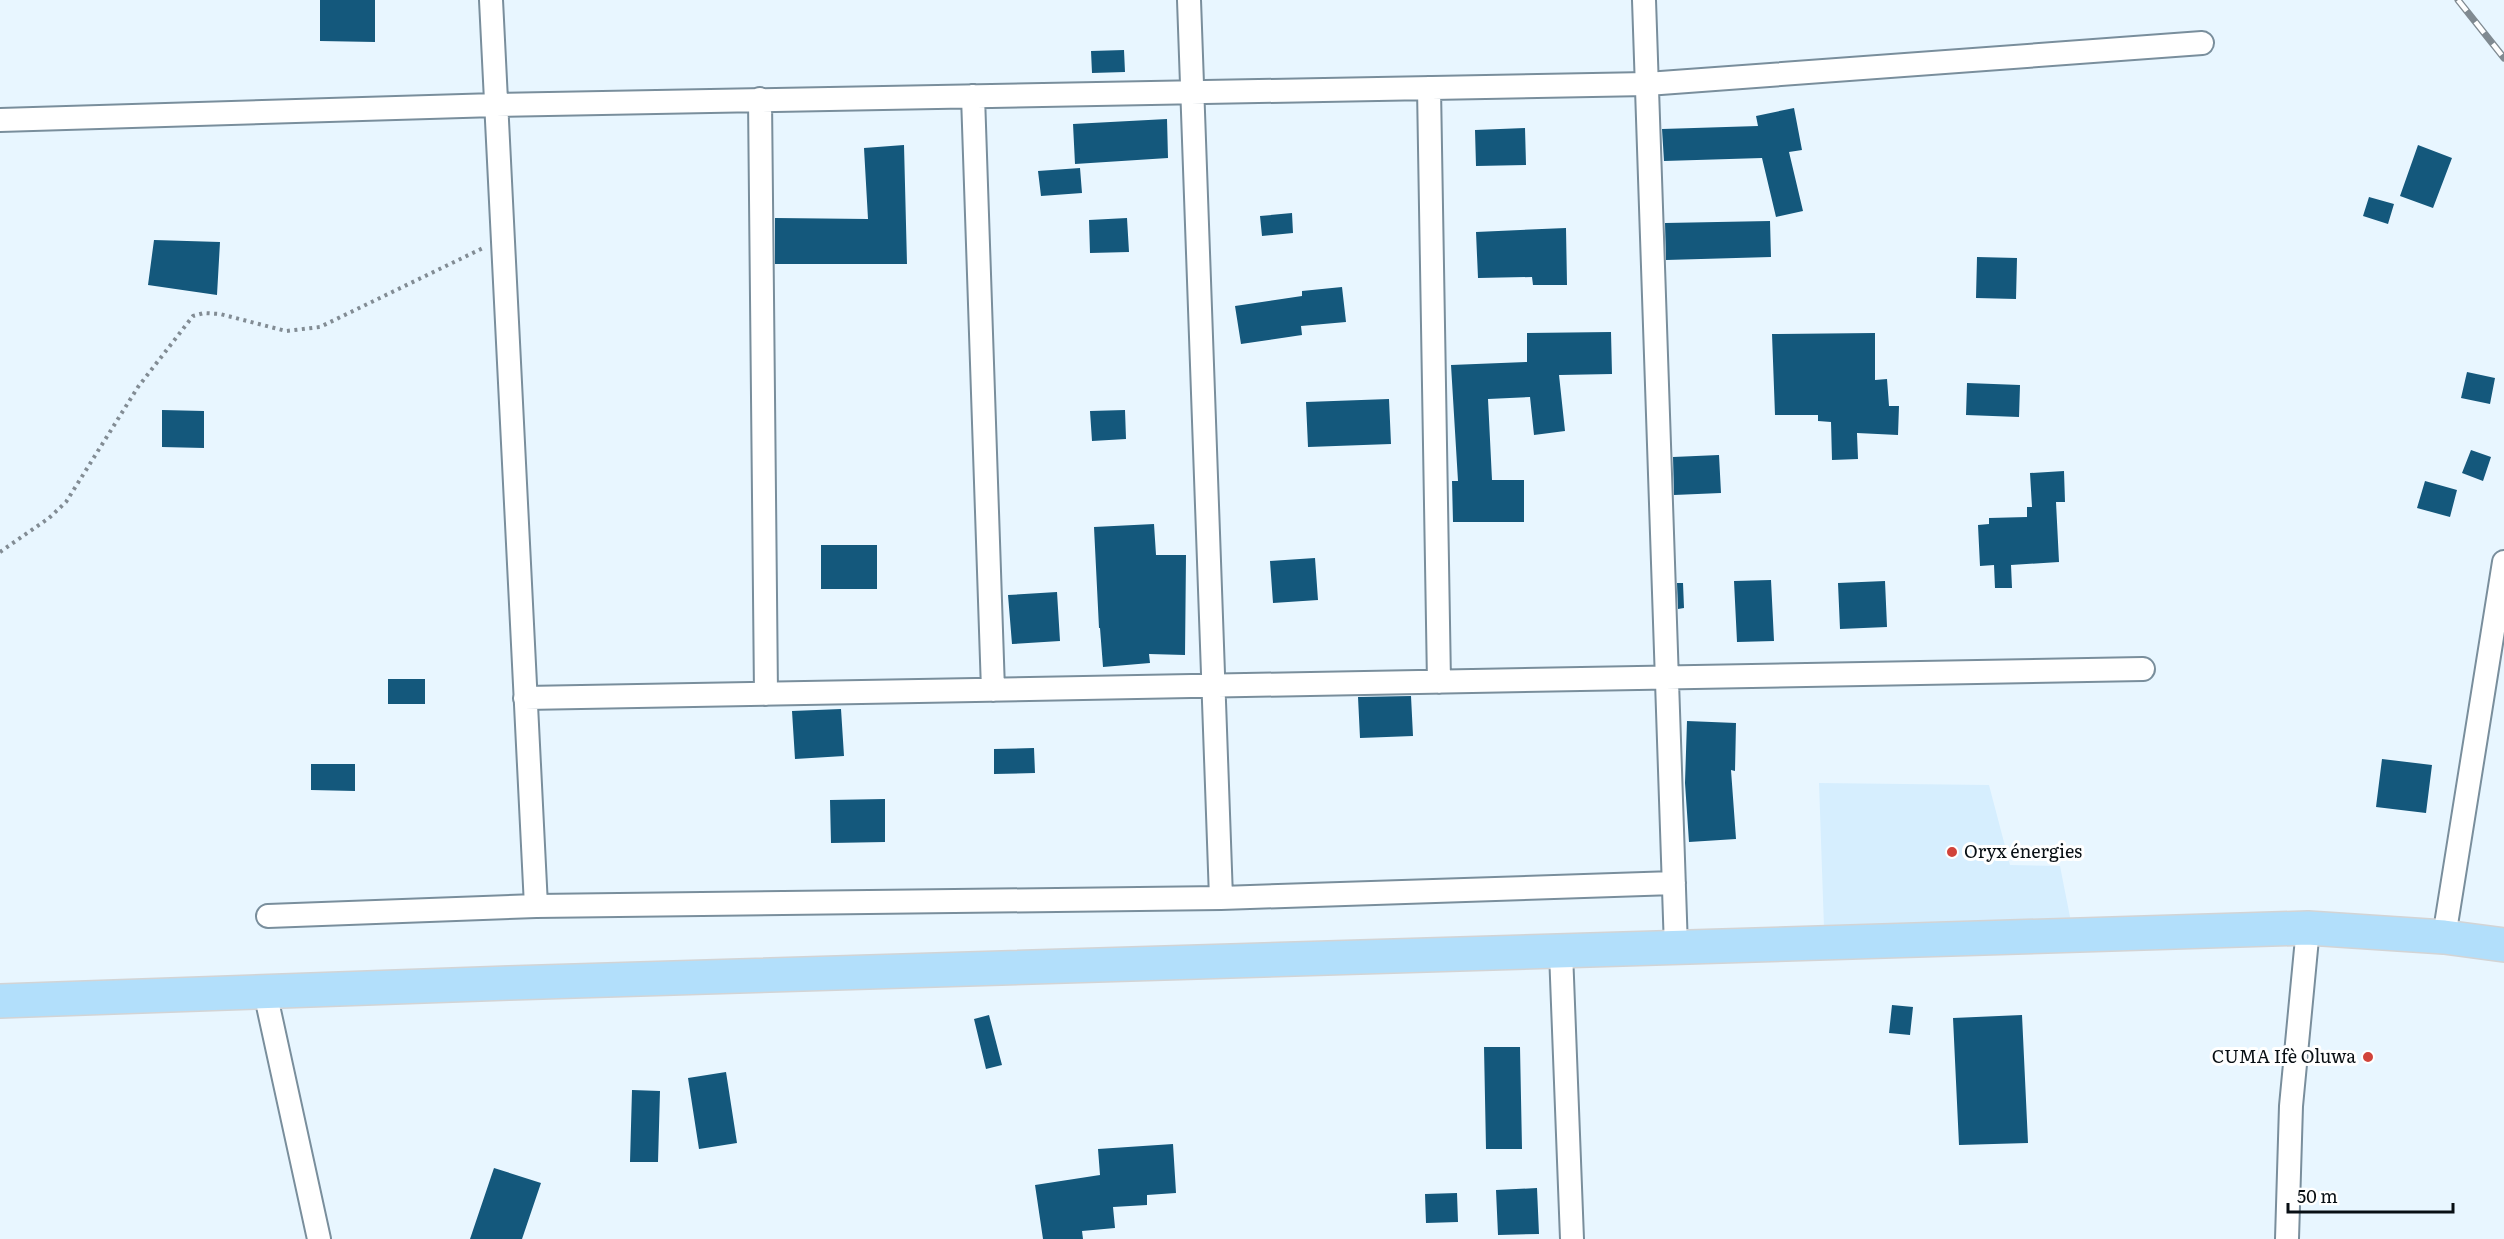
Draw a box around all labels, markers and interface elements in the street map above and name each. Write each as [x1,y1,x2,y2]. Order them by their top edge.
place label: Oryx énergies [1964,837,2082,864]
marker: Oryx énergies [1945,845,1959,859]
place label: CUMA Ifè Oluwa [2212,1042,2356,1069]
marker: CUMA Ifè Oluwa [2361,1050,2375,1064]
scale bar [2288,1176,2453,1214]
text: 50 m [2297,1182,2338,1209]

